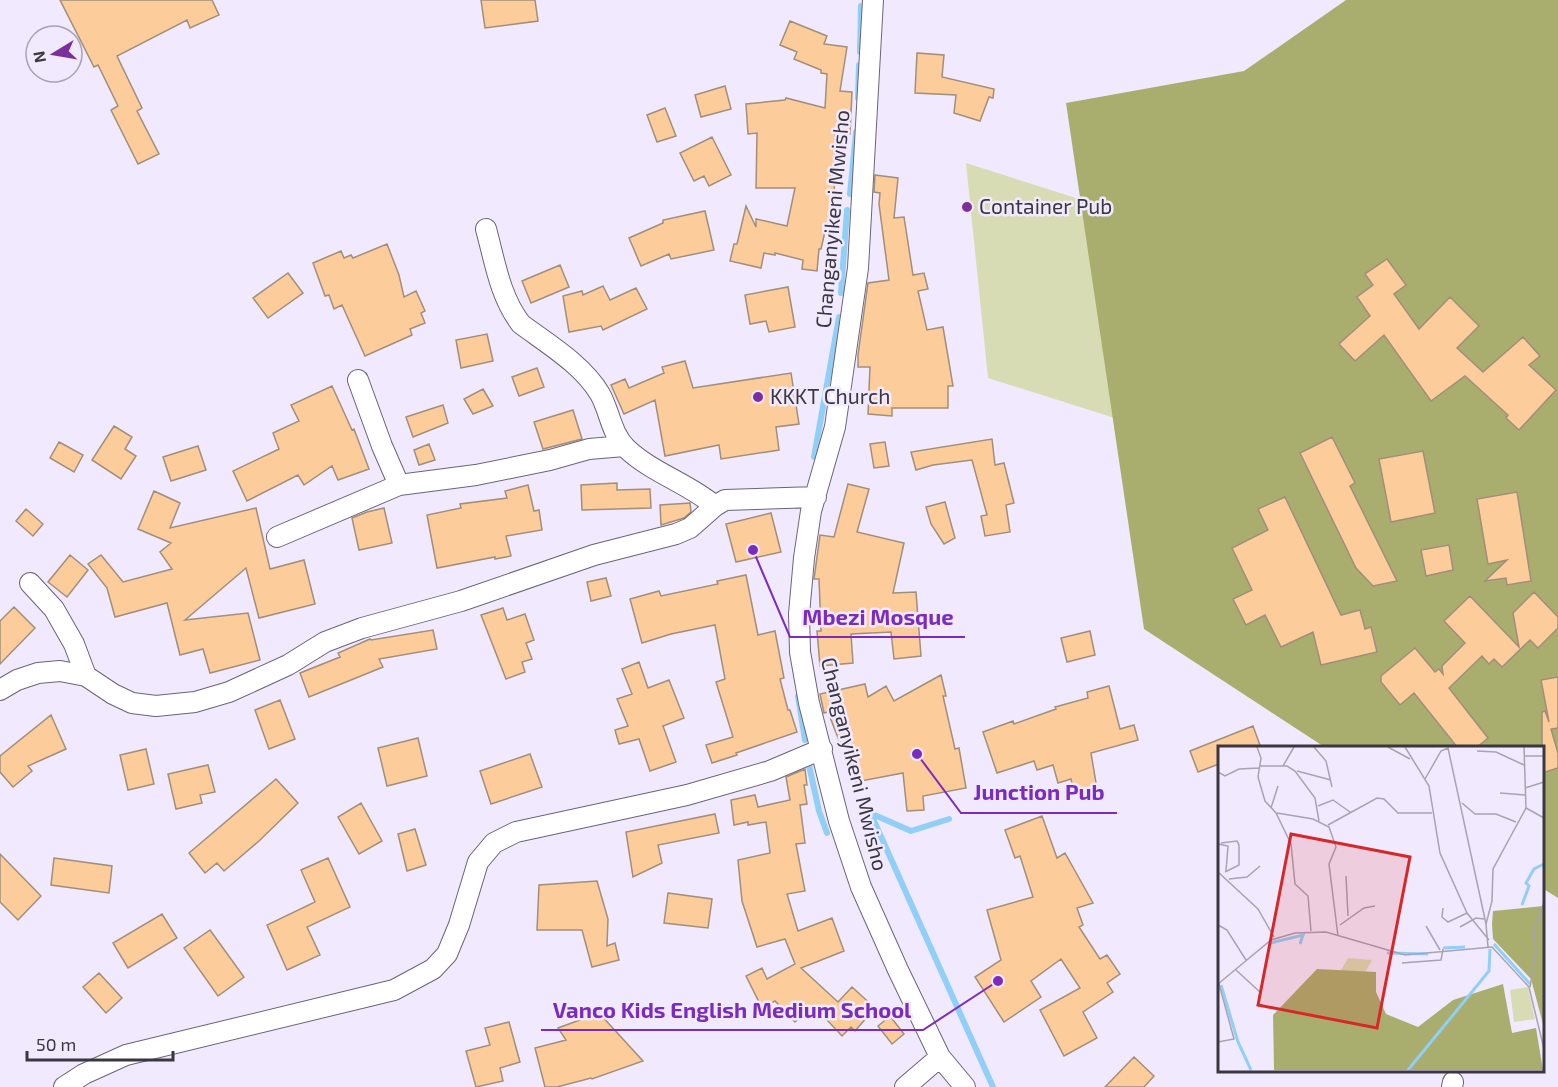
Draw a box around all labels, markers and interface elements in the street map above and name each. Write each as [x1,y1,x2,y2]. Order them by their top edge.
north arrow [24,24,84,84]
text: N [28,49,49,64]
street label: Changanyikeni Mwisho [810,109,854,329]
place label: Container Pub [979,193,1112,218]
marker: Container Pub [960,200,974,214]
place label: KKKT Church [770,383,890,408]
marker: KKKT Church [751,390,765,404]
callout: Mbezi Mosque [790,597,965,637]
text: Mbezi Mosque [802,603,954,629]
street label: Changanyikeni Mwisho [817,654,894,873]
inset map [1218,746,1543,1072]
callout: Junction Pub [961,773,1117,813]
text: Junction Pub [973,778,1105,804]
callout: Vanco Kids English Medium School [541,990,923,1030]
text: Vanco Kids English Medium School [553,996,912,1022]
scale bar [27,1024,172,1062]
text: 50 m [36,1033,76,1055]

